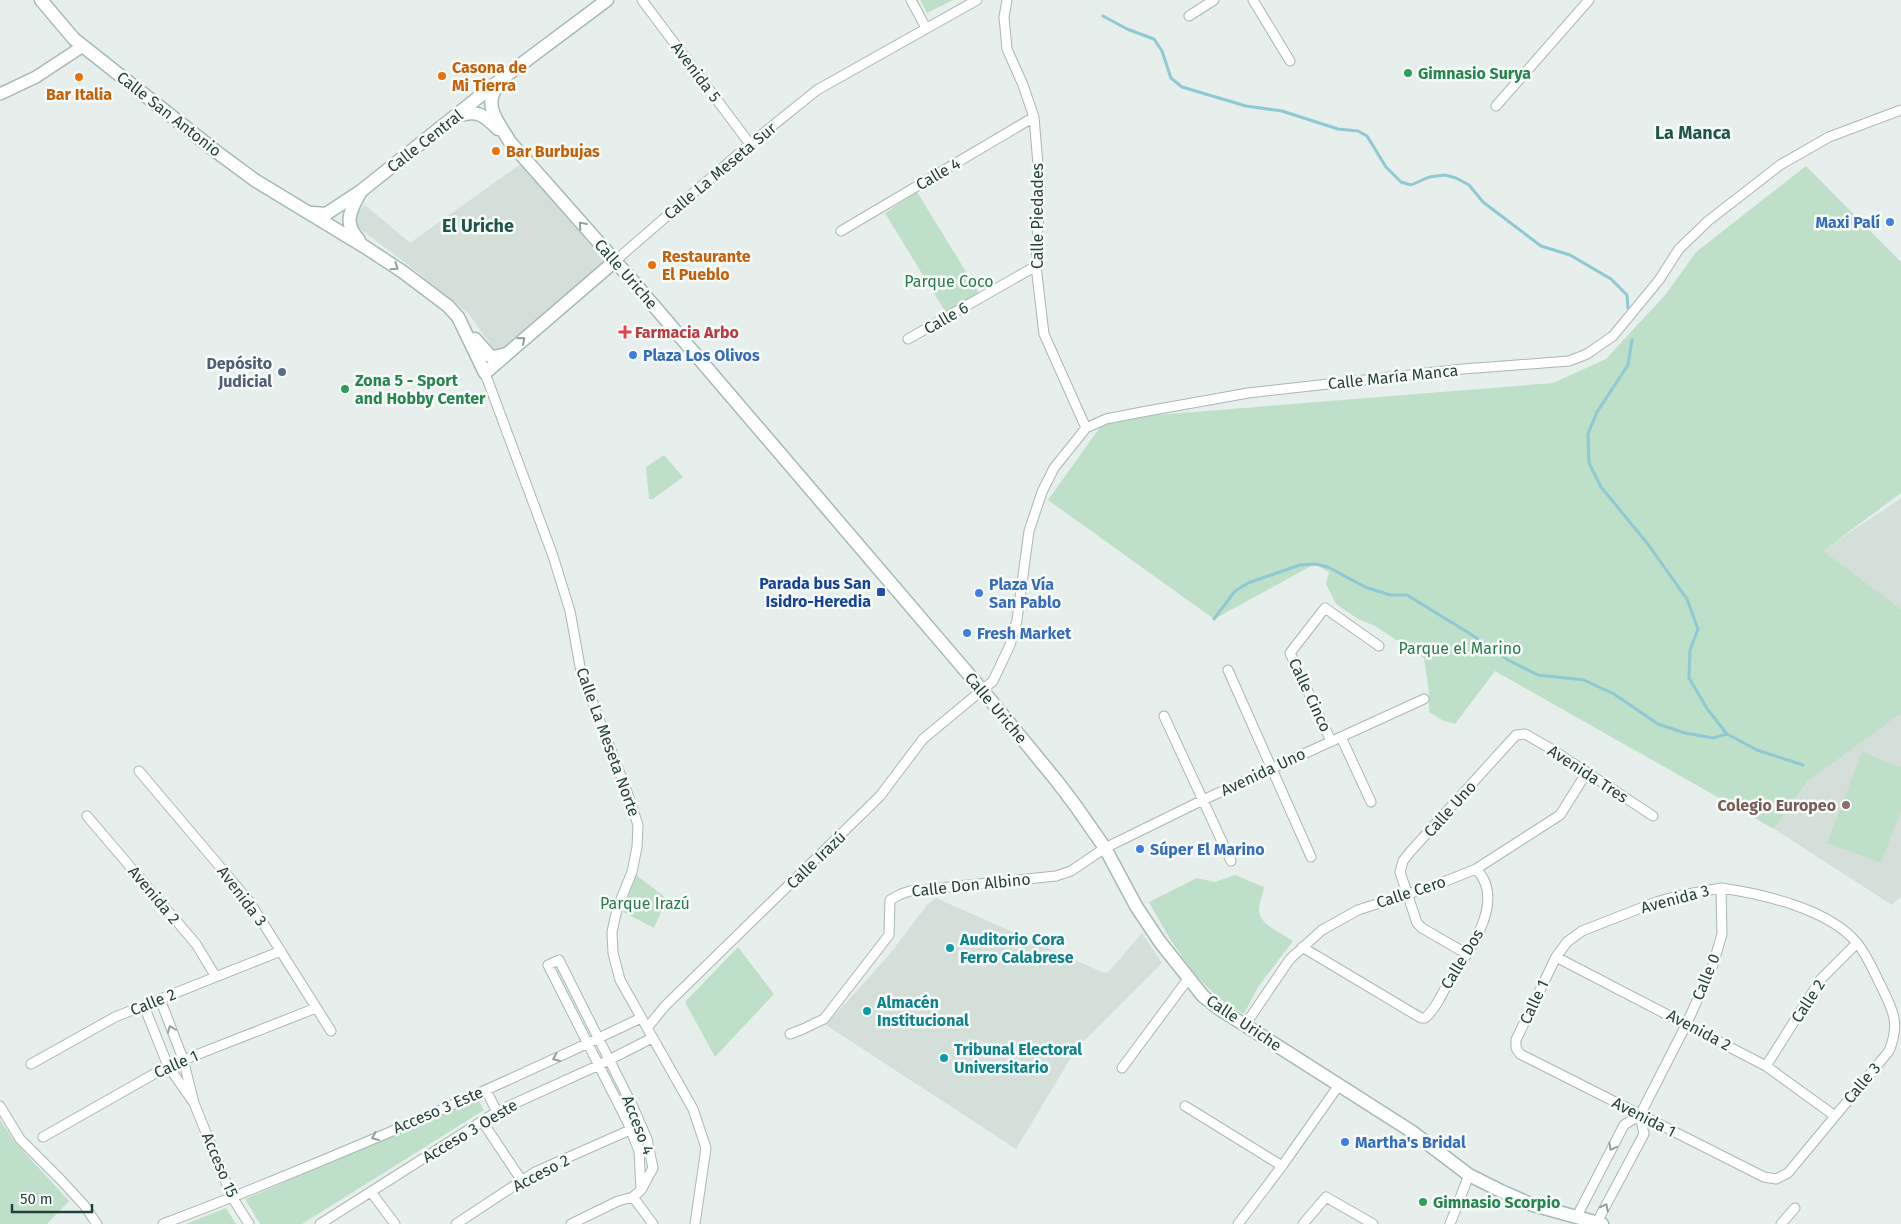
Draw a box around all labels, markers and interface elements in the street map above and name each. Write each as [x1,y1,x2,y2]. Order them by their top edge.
street label: Avenida 5 [667,38,725,106]
place label: Casona de Mi Tierra [452,58,527,95]
place label: Gimnasio Surya [1418,64,1531,83]
street label: Calle San Antonio [113,67,225,161]
marker: Gimnasio Surya [1402,67,1414,79]
marker: Casona de Mi Tierra [436,70,448,82]
marker: Bar Italia [73,71,85,83]
place label: Bar Italia [46,85,112,104]
street label: Calle Central [383,105,467,176]
street label: Calle La Meseta Sur [660,118,781,223]
district label: La Manca [1655,122,1731,144]
place label: Bar Burbujas [506,142,600,161]
marker: Bar Burbujas [490,145,502,157]
street label: Calle 4 [912,154,964,194]
street label: Calle Piedades [1028,163,1047,269]
place label: Maxi Palí [1816,213,1880,232]
district label: El Uriche [442,215,514,237]
marker: Maxi Palí [1884,216,1896,228]
one-way arrow [579,221,588,230]
street label: Calle Uriche [590,235,662,313]
place label: Restaurante El Pueblo [662,247,751,284]
marker: Restaurante El Pueblo [646,259,658,271]
one-way arrow [390,260,399,270]
park label: Parque Coco [904,272,994,291]
street label: Calle 6 [920,298,972,338]
place label: Farmacia Arbo [635,323,739,342]
marker: Farmacia Arbo [619,326,631,338]
one-way arrow [516,338,525,346]
place label: Plaza Los Olivos [643,346,760,365]
marker: Plaza Los Olivos [627,349,639,361]
place label: Depósito Judicial [206,354,272,391]
street label: Calle María Manca [1327,361,1459,393]
marker: Depósito Judicial [276,366,288,378]
place label: Zona 5 - Sport and Hobby Center [355,371,486,408]
marker: Zona 5 - Sport and Hobby Center [339,383,351,395]
place label: Parada bus San Isidro-Heredia [759,574,871,611]
place label: Plaza Vía San Pablo [989,575,1061,612]
marker: Parada bus San Isidro-Heredia [875,586,887,598]
marker: Plaza Vía San Pablo [973,587,985,599]
place label: Fresh Market [977,624,1072,643]
marker: Fresh Market [961,627,973,639]
park label: Parque el Marino [1399,639,1521,658]
street label: Calle Cinco [1285,655,1335,735]
street label: Calle La Meseta Norte [572,665,644,819]
street label: Calle Uriche [961,669,1031,747]
street label: Avenida Tres [1544,741,1632,807]
street label: Avenida Uno [1218,744,1308,800]
street label: Calle Uno [1420,777,1480,841]
place label: Colegio Europeo [1717,796,1836,815]
marker: Colegio Europeo [1840,799,1852,811]
street label: Calle Irazú [782,827,850,893]
place label: Súper El Marino [1150,840,1265,859]
marker: Súper El Marino [1134,843,1146,855]
street label: Avenida 2 [124,862,184,928]
street label: Avenida 3 [213,862,271,930]
street label: Calle Don Albino [911,869,1031,901]
street label: Calle Cero [1374,872,1448,912]
street label: Avenida 3 [1639,881,1711,917]
park label: Parque Irazú [600,894,690,913]
street label: Calle Dos [1437,926,1487,992]
place label: Auditorio Cora Ferro Calabrese [959,930,1074,967]
marker: Auditorio Cora Ferro Calabrese [944,942,956,954]
street label: Calle 0 [1688,951,1724,1003]
street label: Calle 2 [1787,976,1829,1026]
street label: Calle 1 [1516,977,1552,1027]
street label: Calle 2 [127,984,179,1020]
street label: Calle Uriche [1203,991,1285,1055]
place label: Almacén Institucional [876,993,969,1030]
marker: Almacén Institucional [861,1005,873,1017]
street label: Avenida 2 [1664,1005,1734,1055]
one-way arrow [167,1025,177,1033]
place label: Tribunal Electoral Universitario [954,1040,1082,1077]
street label: Calle 1 [151,1046,201,1082]
one-way arrow [552,1052,561,1063]
marker: Tribunal Electoral Universitario [938,1052,950,1064]
street label: Calle 3 [1839,1059,1885,1107]
street label: Acceso 3 Este [390,1082,486,1138]
street label: Acceso 4 [618,1093,658,1158]
street label: Avenida 1 [1609,1093,1679,1141]
street label: Acceso 3 Oeste [419,1095,521,1167]
street label: Acceso 15 [198,1130,242,1200]
one-way arrow [371,1131,380,1141]
place label: Martha's Bridal [1355,1133,1466,1152]
marker: Martha's Bridal [1339,1136,1351,1148]
one-way arrow [1608,1141,1618,1150]
street label: Acceso 2 [509,1150,573,1196]
scale bar [12,1182,92,1214]
text: 50 m [20,1190,53,1208]
place label: Gimnasio Scorpio [1433,1193,1560,1212]
marker: Gimnasio Scorpio [1417,1196,1429,1208]
one-way arrow [1599,1203,1609,1212]

